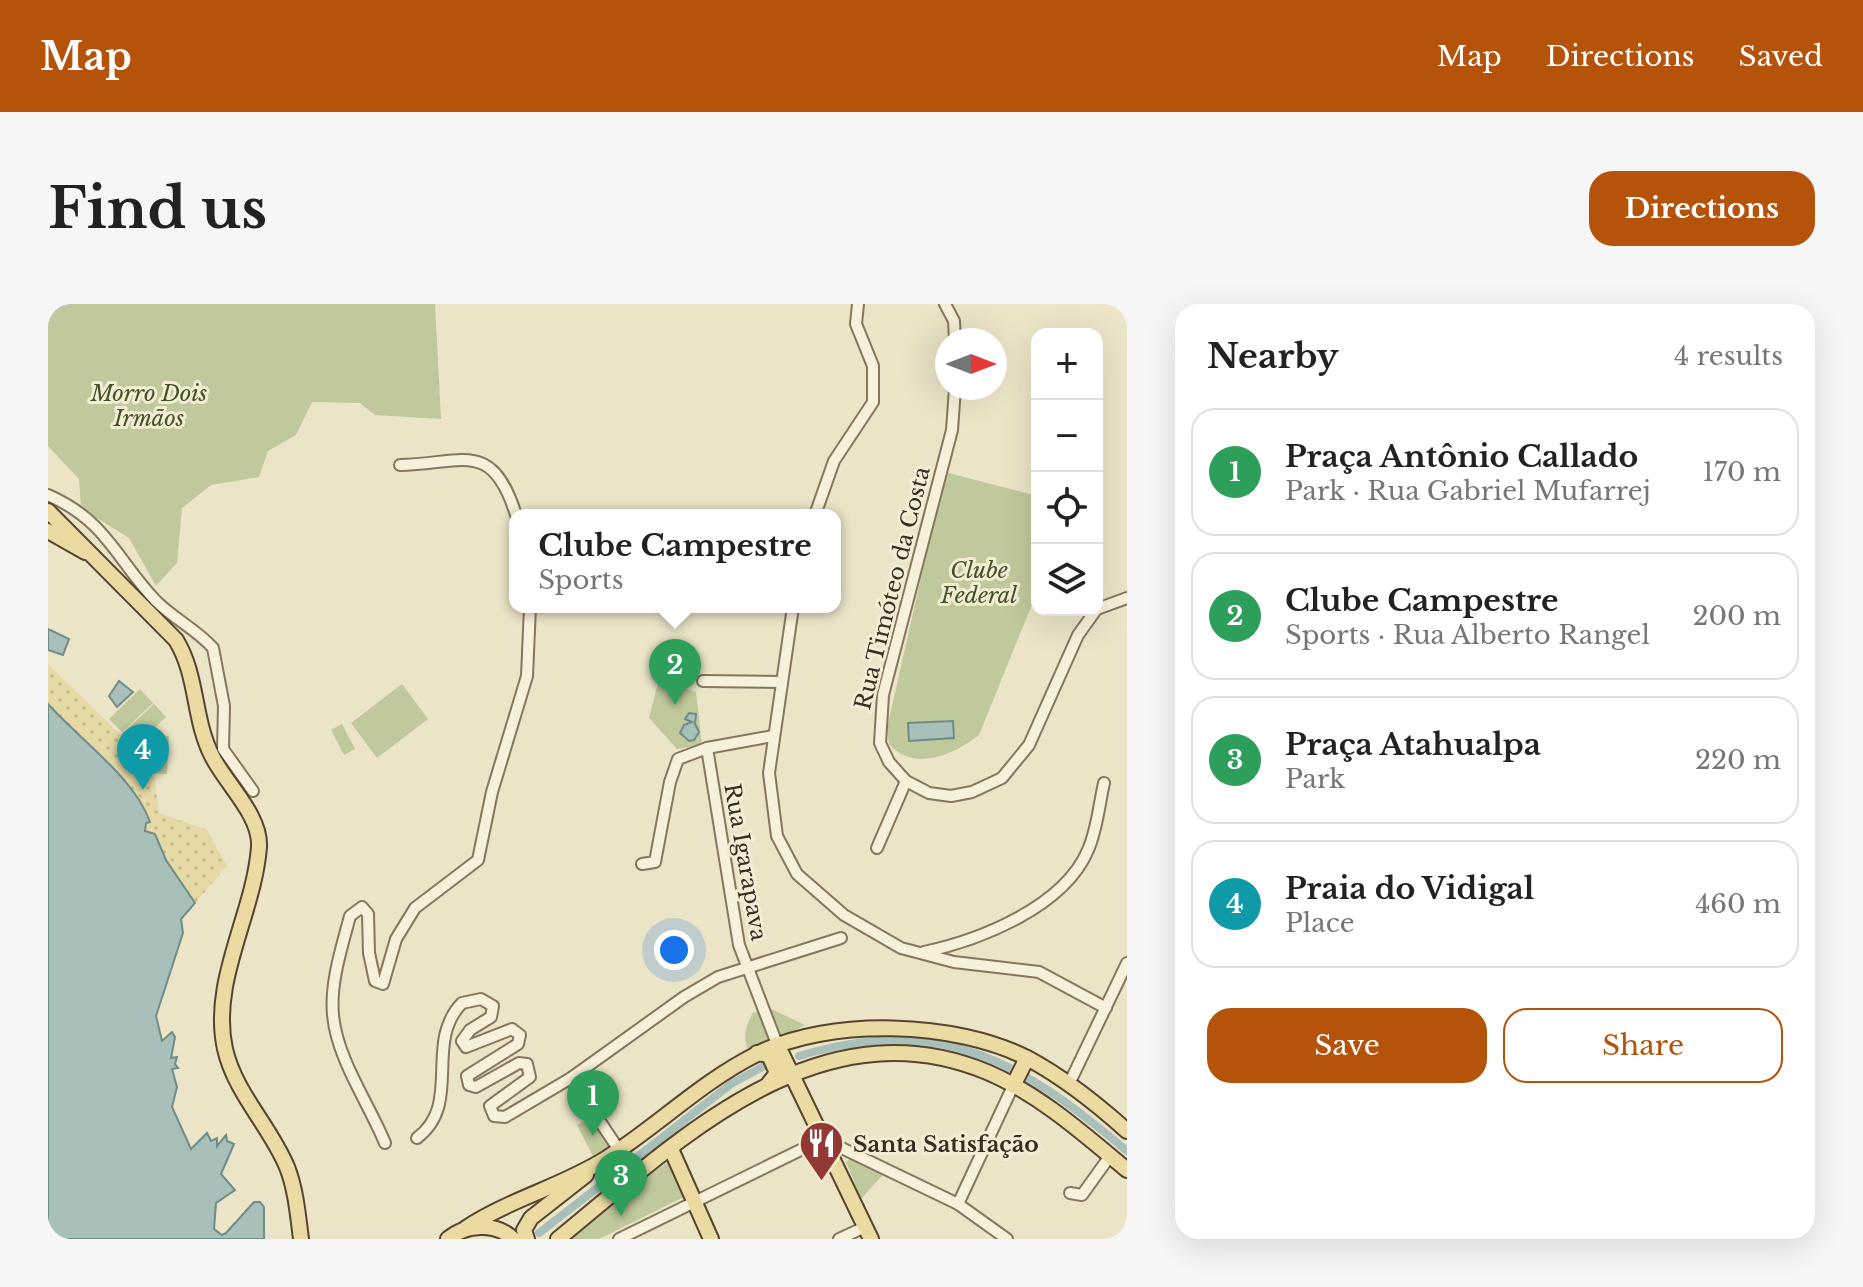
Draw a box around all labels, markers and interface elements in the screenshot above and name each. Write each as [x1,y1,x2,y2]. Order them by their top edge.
text: Map [40,33,132,80]
text: Map [1437,39,1502,74]
text: Directions [1546,39,1695,74]
text: Saved [1739,39,1823,74]
button: Directions [1589,171,1815,246]
text: Find us [48,174,267,243]
north arrow [935,328,1007,400]
map controls [1031,328,1103,616]
button: + [1031,328,1103,400]
text: Nearby [1207,335,1339,377]
text: 4 results [1674,340,1783,372]
park label: Morro Dois Irmãos [90,380,207,432]
button: − [1031,400,1103,472]
text: Praça Antônio Callado [1285,438,1638,475]
text: 1 [1229,456,1241,488]
text: 170 m [1702,456,1781,488]
street label: Rua Timóteo da Costa [849,463,936,712]
button: locate [1031,472,1103,544]
text: Park · Rua Gabriel Mufarrej [1285,475,1651,507]
popup [509,509,841,613]
text: Clube Campestre [538,527,812,564]
button: layers [1031,544,1103,616]
park label: Clube Federal [940,557,1017,609]
text: Sports [538,564,624,596]
text: Clube Campestre [1285,582,1559,619]
text: 2 [1227,600,1243,632]
text: 200 m [1692,600,1781,632]
text: Sports · Rua Alberto Rangel [1285,619,1650,651]
pin: 2 [649,639,701,705]
pin: 4 [117,724,169,790]
text: Praça Atahualpa [1285,726,1541,763]
text: 3 [1227,744,1243,776]
text: 220 m [1695,744,1781,776]
text: Park [1285,763,1345,795]
street label: Rua Igarapava [718,781,773,944]
text: Praia do Vidigal [1285,870,1534,907]
text: 4 [1226,888,1244,920]
text: 460 m [1695,888,1781,920]
text: Place [1285,907,1355,939]
your location [654,930,694,970]
button: Save [1207,1008,1487,1083]
button: Share [1503,1008,1783,1083]
pin: 1 [567,1070,619,1136]
restaurant icon: Santa Satisfação [798,1120,846,1183]
place label: Santa Satisfação [853,1131,1039,1158]
pin: 3 [595,1150,647,1216]

